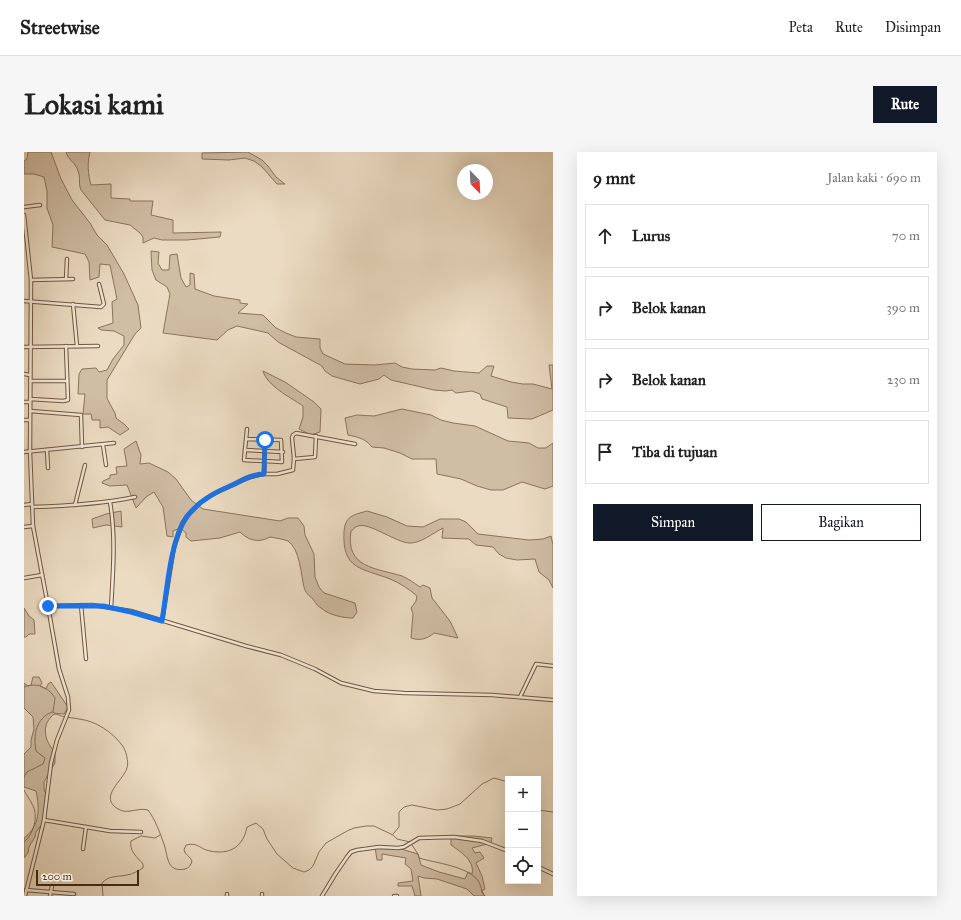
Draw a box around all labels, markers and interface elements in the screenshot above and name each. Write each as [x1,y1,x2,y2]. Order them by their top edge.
text: Streetwise [20,16,100,39]
text: Peta [789,19,813,36]
text: Rute [835,19,863,36]
text: Disimpan [885,19,941,36]
button: Rute [873,86,937,123]
text: Lokasi kami [24,87,164,122]
north arrow [457,164,493,200]
text: 9 mnt [593,168,635,189]
text: Jalan kaki · 690 m [827,170,921,186]
icon: ahead [594,225,616,247]
text: Lurus [632,227,670,245]
text: 70 m [892,228,920,244]
icon: right [594,297,616,319]
text: Belok kanan [632,299,706,317]
text: 390 m [887,300,920,316]
icon: right [594,369,616,391]
text: Belok kanan [632,371,706,389]
text: 230 m [887,372,920,388]
route start [256,431,274,449]
icon: arrive [594,441,616,463]
text: Tiba di tujuan [632,443,717,461]
button: Simpan [593,504,753,541]
button: Bagikan [761,504,921,541]
route end [39,597,57,615]
map controls [505,776,541,884]
button: + [505,776,541,812]
button: − [505,812,541,848]
button: locate [505,848,541,884]
scale bar [36,868,139,887]
text: 200 m [42,870,72,883]

